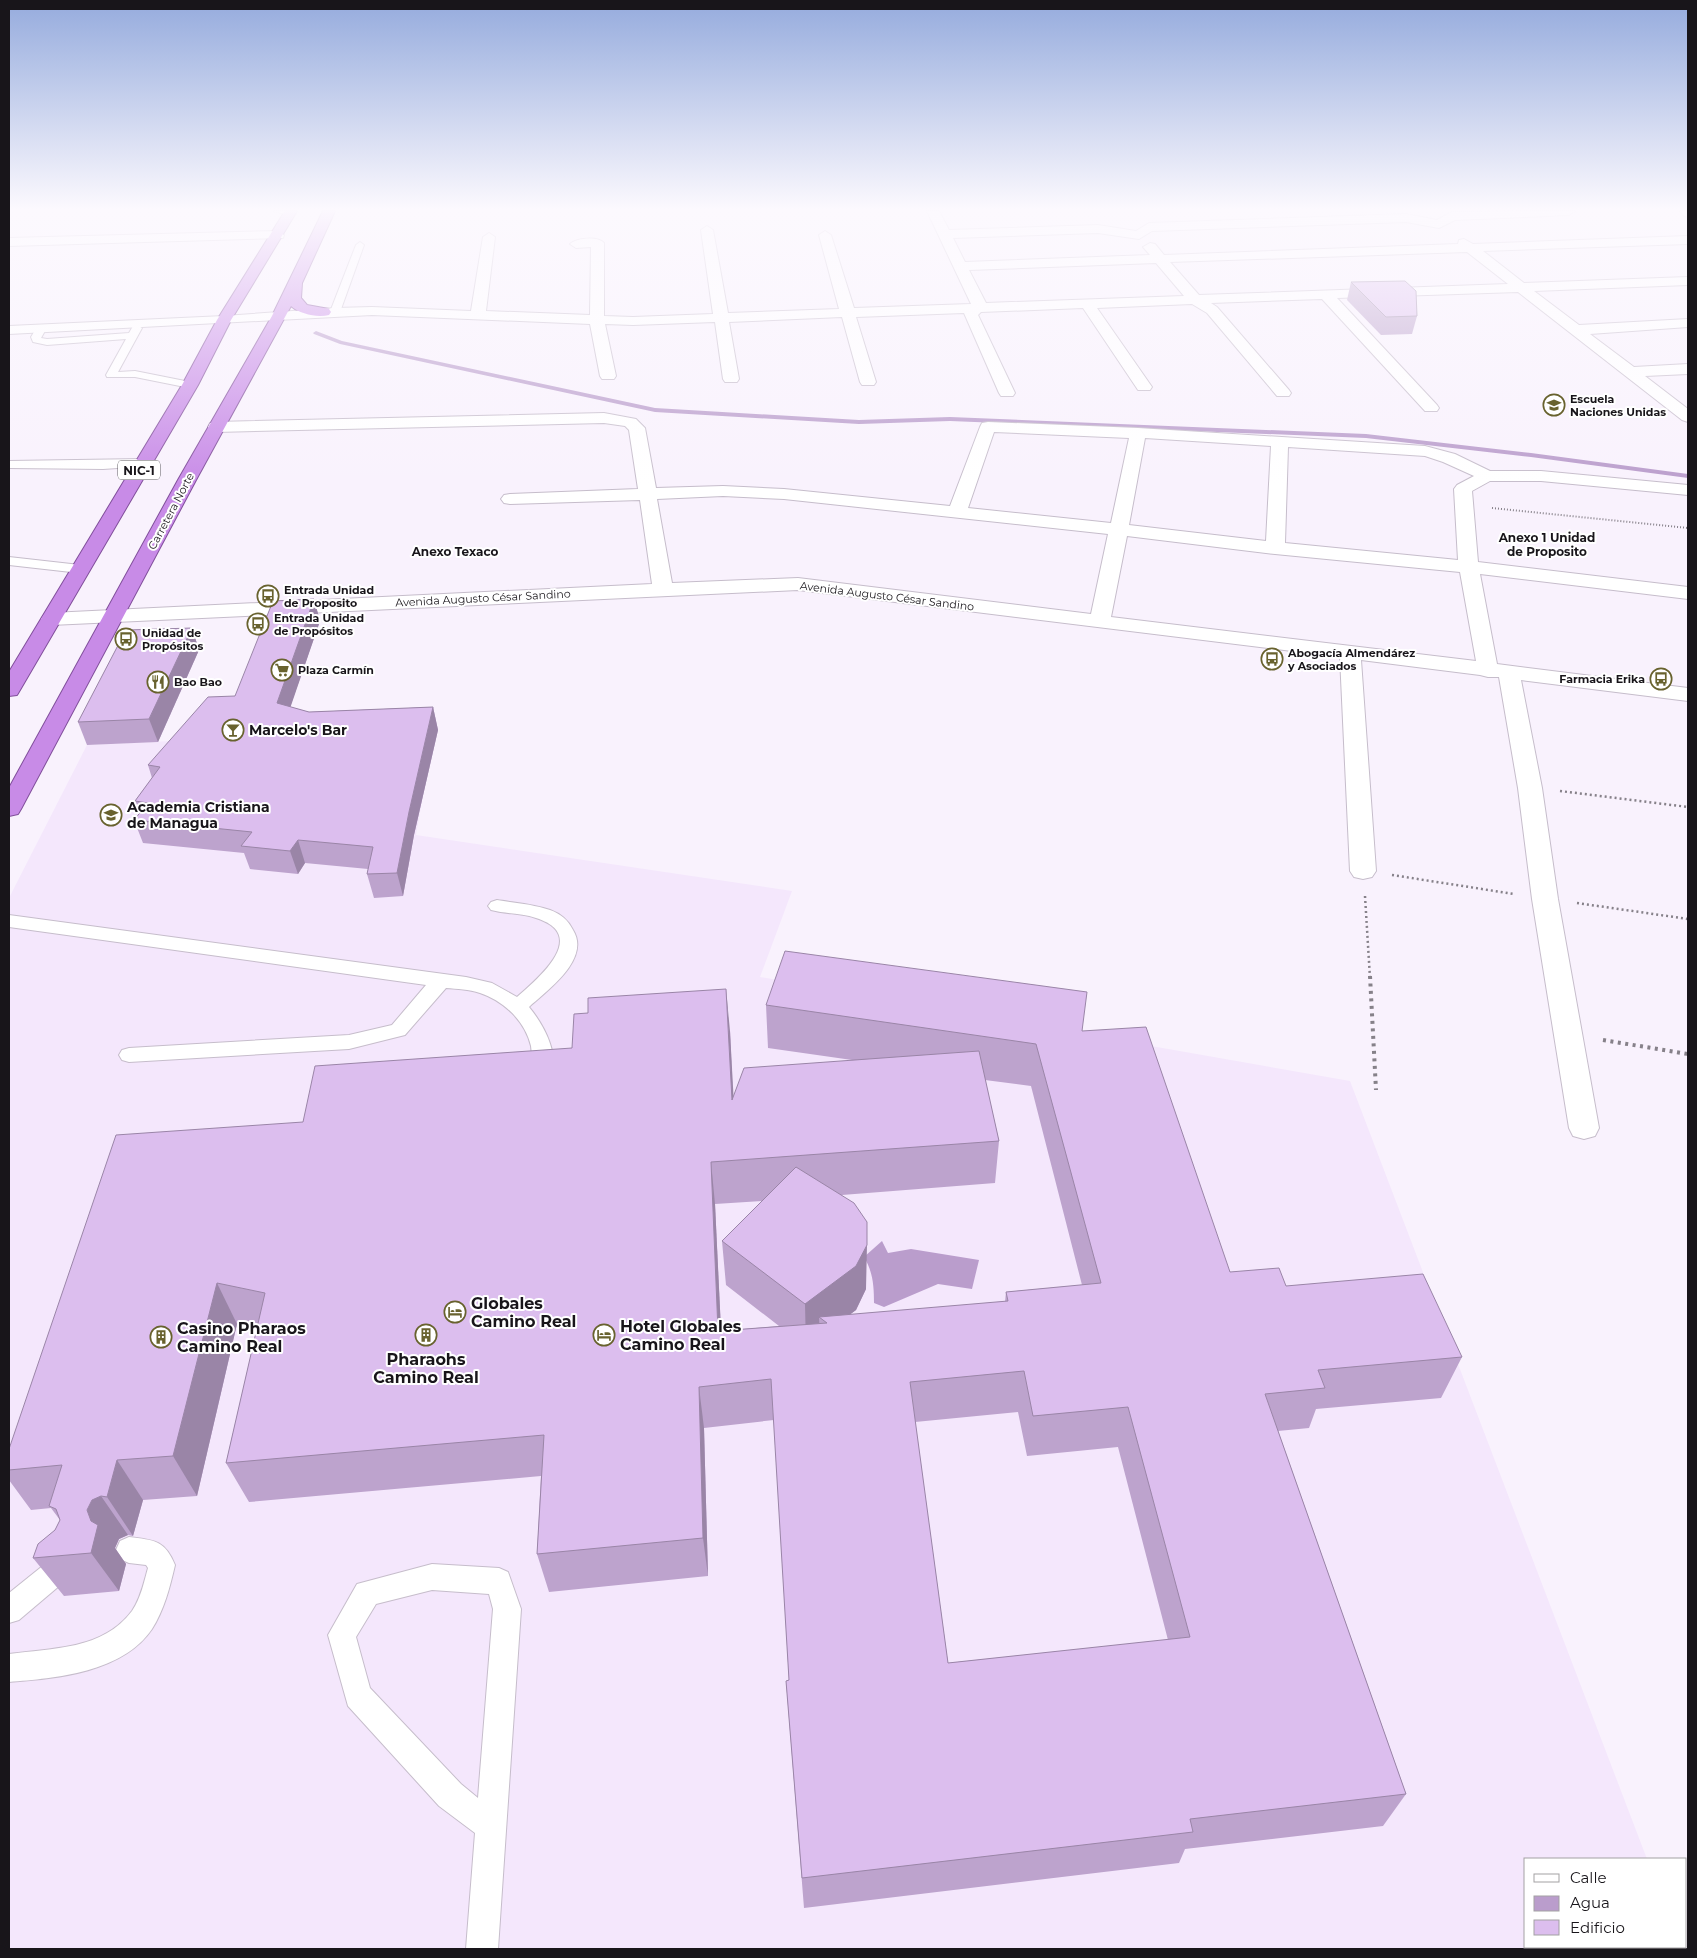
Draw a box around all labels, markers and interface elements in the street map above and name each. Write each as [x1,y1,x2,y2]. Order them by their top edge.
place label: Escuela Naciones Unidas [1570,392,1666,419]
school or university icon: Escuela Naciones Unidas [1542,393,1566,417]
road number: NIC-1 [118,460,160,480]
street label: Carretera Norte [145,470,197,552]
district label: Anexo 1 Unidad de Proposito [1498,530,1595,559]
district label: Anexo Texaco [411,544,498,559]
street label: Avenida Augusto César Sandino [799,578,975,614]
place label: Entrada Unidad de Proposito [284,583,374,610]
bus stop icon: Entrada Unidad de Proposito [256,584,280,608]
street label: Avenida Augusto César Sandino [395,586,571,610]
place label: Entrada Unidad de Propósitos [274,611,364,638]
bus stop icon: Entrada Unidad de Propósitos [246,612,270,636]
place label: Unidad de Propósitos [142,626,204,653]
bus stop icon: Unidad de Propósitos [114,627,138,651]
place label: Abogacía Almendárez y Asociados [1287,646,1415,673]
bus stop icon: Abogacía Almendárez y Asociados [1260,647,1284,671]
supermarket icon: Plaza Carmín [270,658,294,682]
place label: Plaza Carmín [298,663,374,677]
bus stop icon: Farmacia Erika [1649,667,1673,691]
restaurant icon: Bao Bao [146,670,170,694]
place label: Farmacia Erika [1559,672,1645,686]
place label: Bao Bao [174,675,222,689]
bar icon: Marcelo's Bar [221,718,245,742]
place label: Marcelo's Bar [249,721,347,739]
place label: Academia Cristiana de Managua [126,798,270,832]
school or university icon: Academia Cristiana de Managua [99,803,123,827]
place label: Globales Camino Real [471,1294,576,1331]
hotel icon: Globales Camino Real [443,1300,467,1324]
place label: Hotel Globales Camino Real [620,1317,742,1354]
place label: Casino Pharaos Camino Real [177,1319,306,1356]
building icon: Pharaohs Camino Real [414,1323,438,1347]
hotel icon: Hotel Globales Camino Real [592,1323,616,1347]
building icon: Casino Pharaos Camino Real [149,1325,173,1349]
place label: Pharaohs Camino Real [373,1350,479,1387]
legend [1524,1858,1687,1948]
text: Calle [1570,1868,1607,1887]
text: Agua [1570,1893,1610,1912]
text: Edificio [1570,1918,1625,1937]

